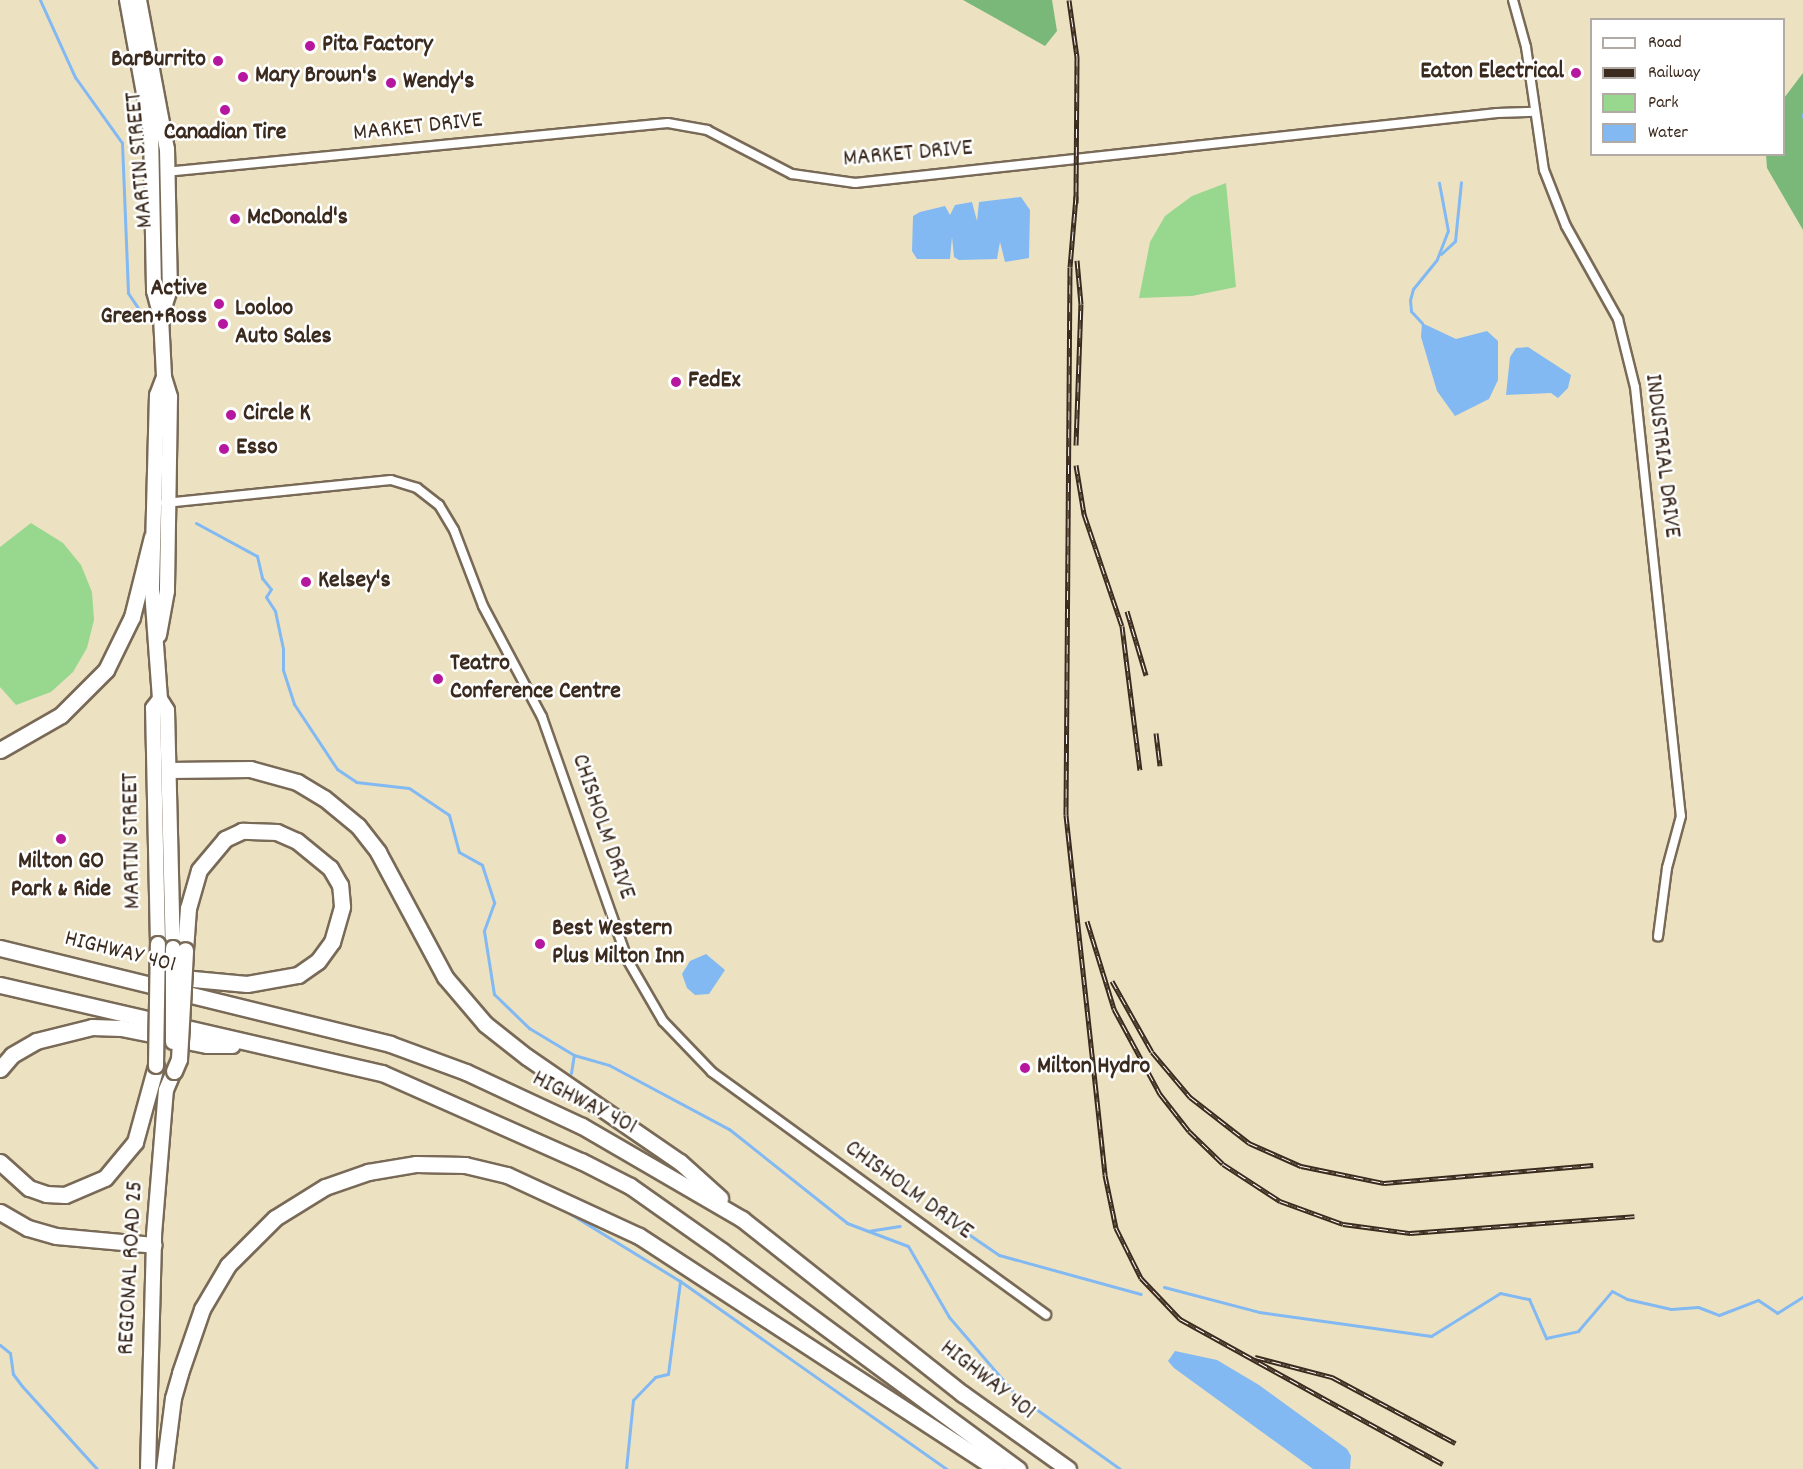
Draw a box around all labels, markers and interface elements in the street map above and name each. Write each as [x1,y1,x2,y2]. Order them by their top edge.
legend [1590,18,1785,156]
text: Road [1648,31,1682,56]
place label: Pita Factory [322,32,433,60]
marker: Pita Factory [303,39,317,53]
place label: BarBurrito [111,47,206,75]
marker: BarBurrito [211,54,225,68]
place label: Eaton Electrical [1420,59,1564,87]
text: Railway [1648,61,1700,86]
place label: Mary Brown's [255,63,377,91]
marker: Eaton Electrical [1569,66,1583,80]
place label: Wendy's [403,69,474,97]
marker: Mary Brown's [236,70,250,84]
marker: Wendy's [384,76,398,90]
street label: MARTIN STREET [121,91,161,229]
text: Park [1648,91,1679,116]
marker: Canadian Tire [218,103,232,117]
street label: MARKET DRIVE [352,107,484,149]
place label: Canadian Tire [164,120,286,148]
text: Water [1648,121,1688,146]
street label: MARKET DRIVE [842,135,974,175]
place label: McDonald's [247,205,348,233]
marker: McDonald's [228,212,242,226]
place label: Active Green+Ross [100,276,207,332]
place label: Looloo Auto Sales [235,296,332,352]
marker: Active Green+Ross [212,297,226,311]
marker: Looloo Auto Sales [216,317,230,331]
place label: FedEx [688,368,740,396]
street label: INDUSTRIAL DRIVE [1637,372,1685,540]
marker: FedEx [669,375,683,389]
place label: Circle K [243,401,311,429]
marker: Circle K [224,408,238,422]
place label: Esso [236,435,278,463]
marker: Esso [217,442,231,456]
place label: Kelsey's [318,568,391,596]
marker: Kelsey's [299,575,313,589]
place label: Teatro Conference Centre [450,651,621,707]
marker: Teatro Conference Centre [431,672,445,686]
street label: CHISHOLM DRIVE [564,751,640,903]
street label: MARTIN STREET [117,773,149,909]
marker: Milton GO Park & Ride [54,832,68,846]
place label: Milton GO Park & Ride [11,849,111,905]
place label: Best Western Plus Milton Inn [552,916,684,972]
street label: HIGHWAY 401 [61,925,179,981]
marker: Best Western Plus Milton Inn [533,937,547,951]
place label: Milton Hydro [1037,1054,1150,1082]
marker: Milton Hydro [1018,1061,1032,1075]
street label: HIGHWAY 401 [527,1065,641,1143]
street label: CHISHOLM DRIVE [838,1135,978,1247]
street label: REGIONAL ROAD 25 [113,1180,151,1356]
street label: HIGHWAY 401 [933,1335,1041,1427]

